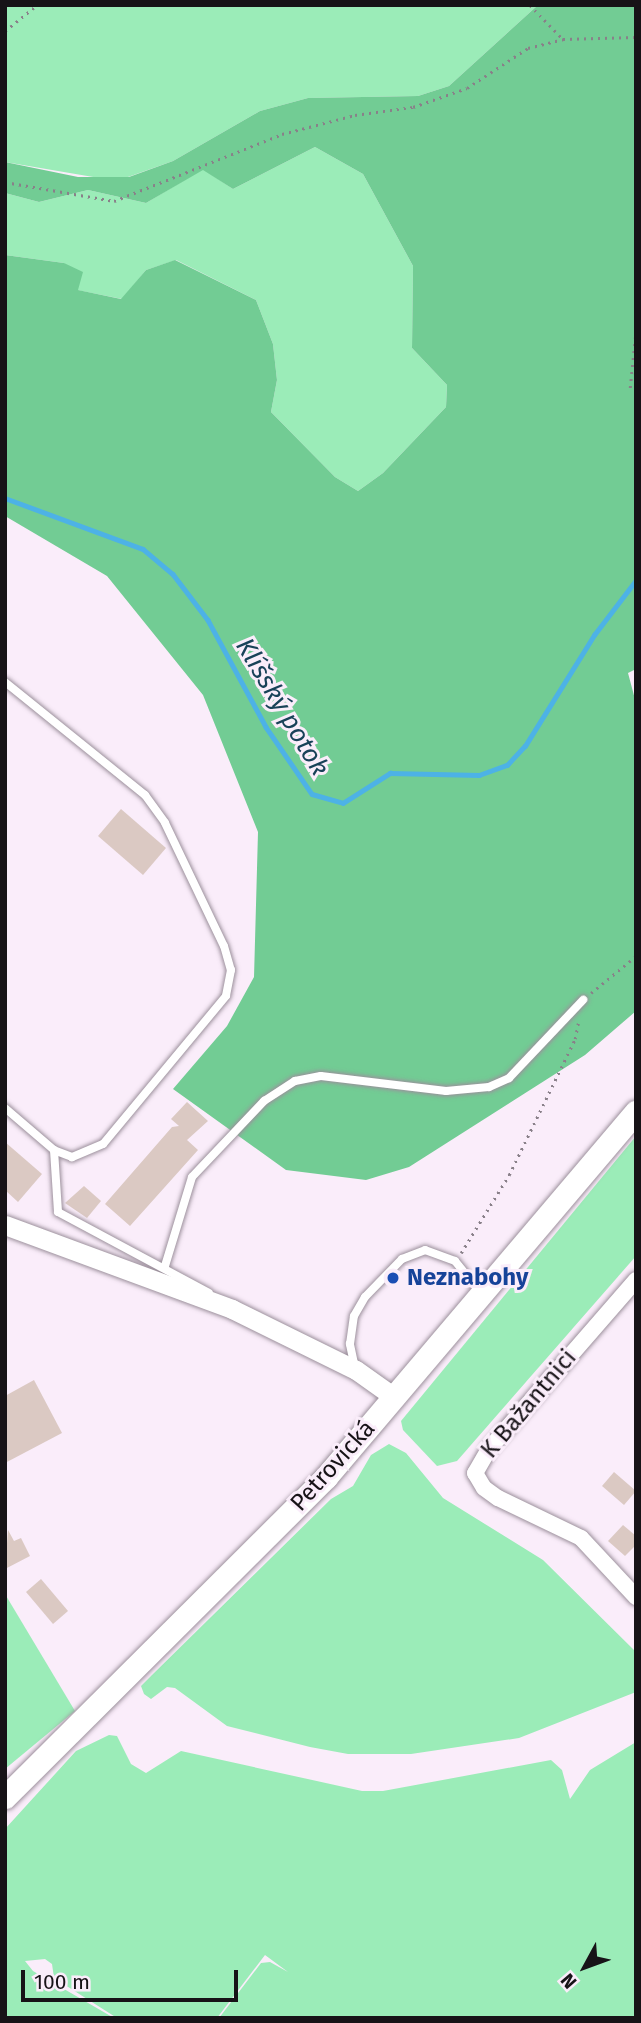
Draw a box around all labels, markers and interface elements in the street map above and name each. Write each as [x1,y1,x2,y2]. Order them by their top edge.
water label: Klíšský potok [229,632,335,782]
place label: Neznabohy [407,1264,528,1292]
marker: Neznabohy [385,1270,401,1286]
street label: K Bažantnici [475,1344,583,1464]
street label: Petrovická [285,1415,381,1517]
north arrow [550,1932,620,2002]
scale bar [24,1956,242,2000]
text: 100 m [34,1969,90,1995]
text: N [556,1969,582,1993]

